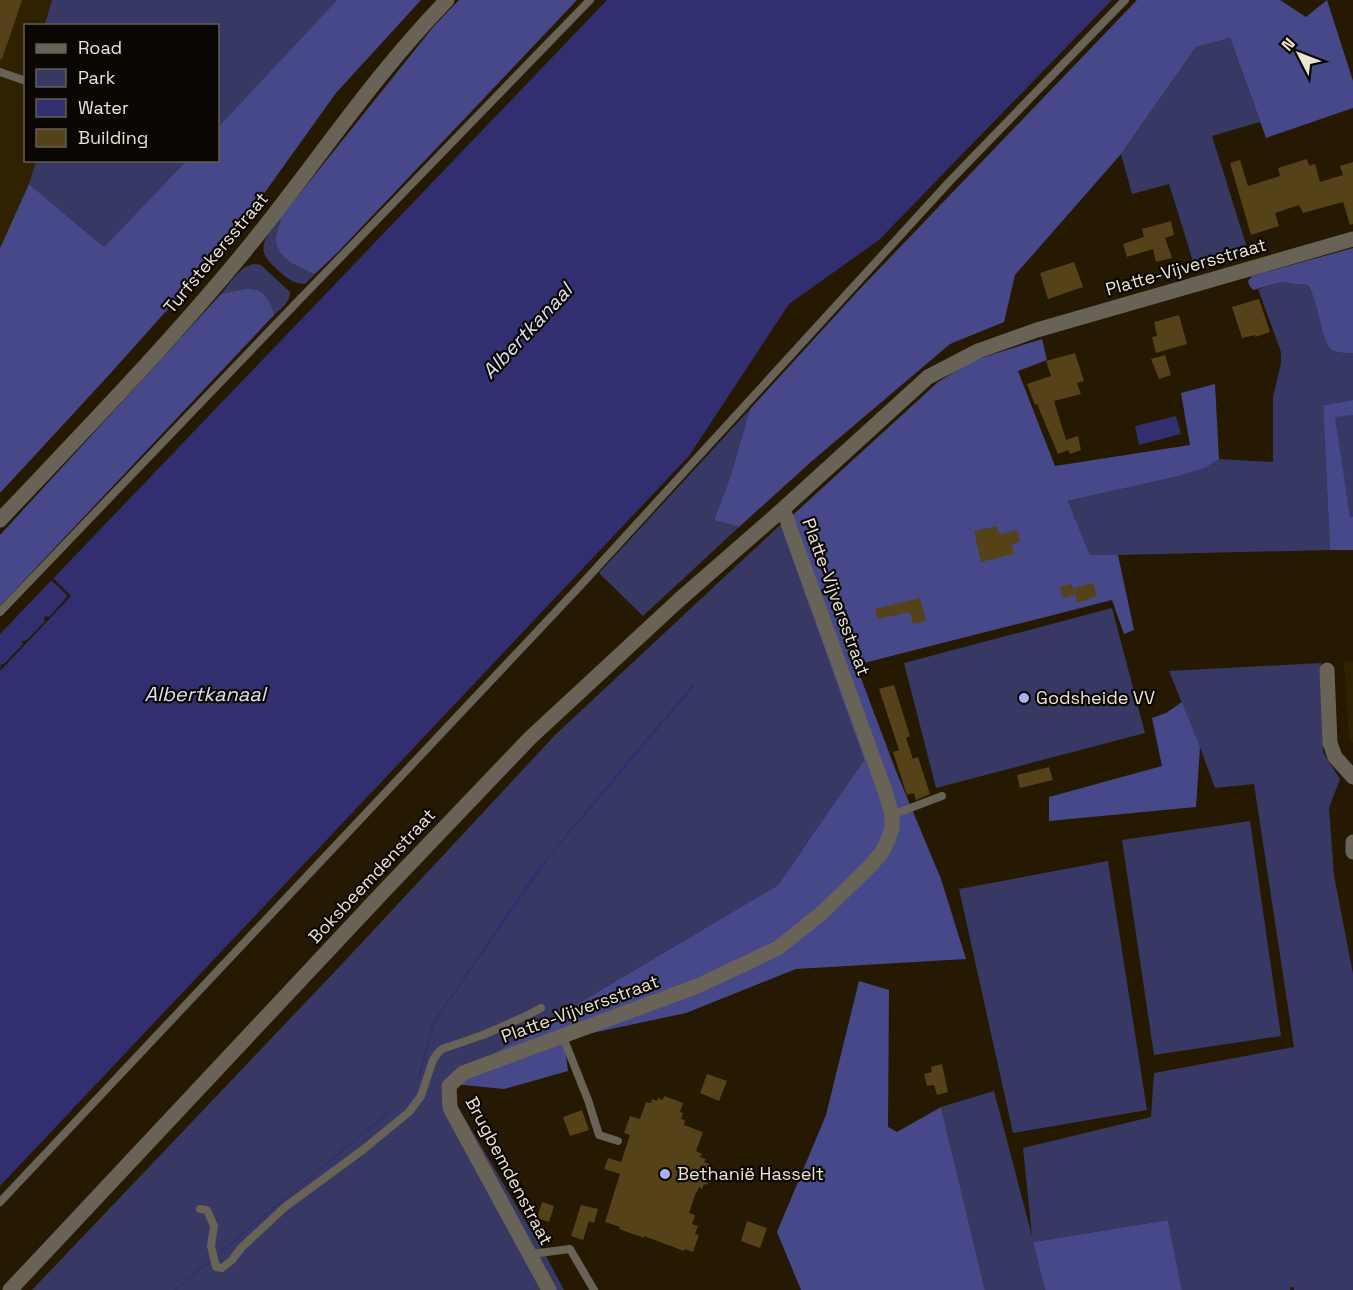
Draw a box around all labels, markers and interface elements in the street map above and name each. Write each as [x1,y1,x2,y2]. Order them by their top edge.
legend [24,24,219,162]
north arrow [1269,24,1329,84]
text: N [1277,33,1300,55]
text: Road [78,36,122,59]
text: Park [78,66,116,89]
text: Water [78,96,129,119]
text: Building [78,126,148,149]
street label: Turfstekersstraat [158,187,273,318]
street label: Platte-Vijversstraat [1103,233,1269,300]
water label: Albertkanaal [476,276,579,384]
street label: Platte-Vijversstraat [797,515,876,679]
water label: Albertkanaal [144,681,268,707]
place label: Godsheide VV [1036,686,1155,709]
marker: Godsheide VV [1017,691,1031,705]
street label: Boksbeemdenstraat [303,803,440,948]
street label: Platte-Vijversstraat [498,969,662,1048]
street label: Brugbemdenstraat [461,1093,558,1249]
place label: Bethanië Hasselt [677,1162,824,1185]
marker: Bethanië Hasselt [658,1167,672,1181]

